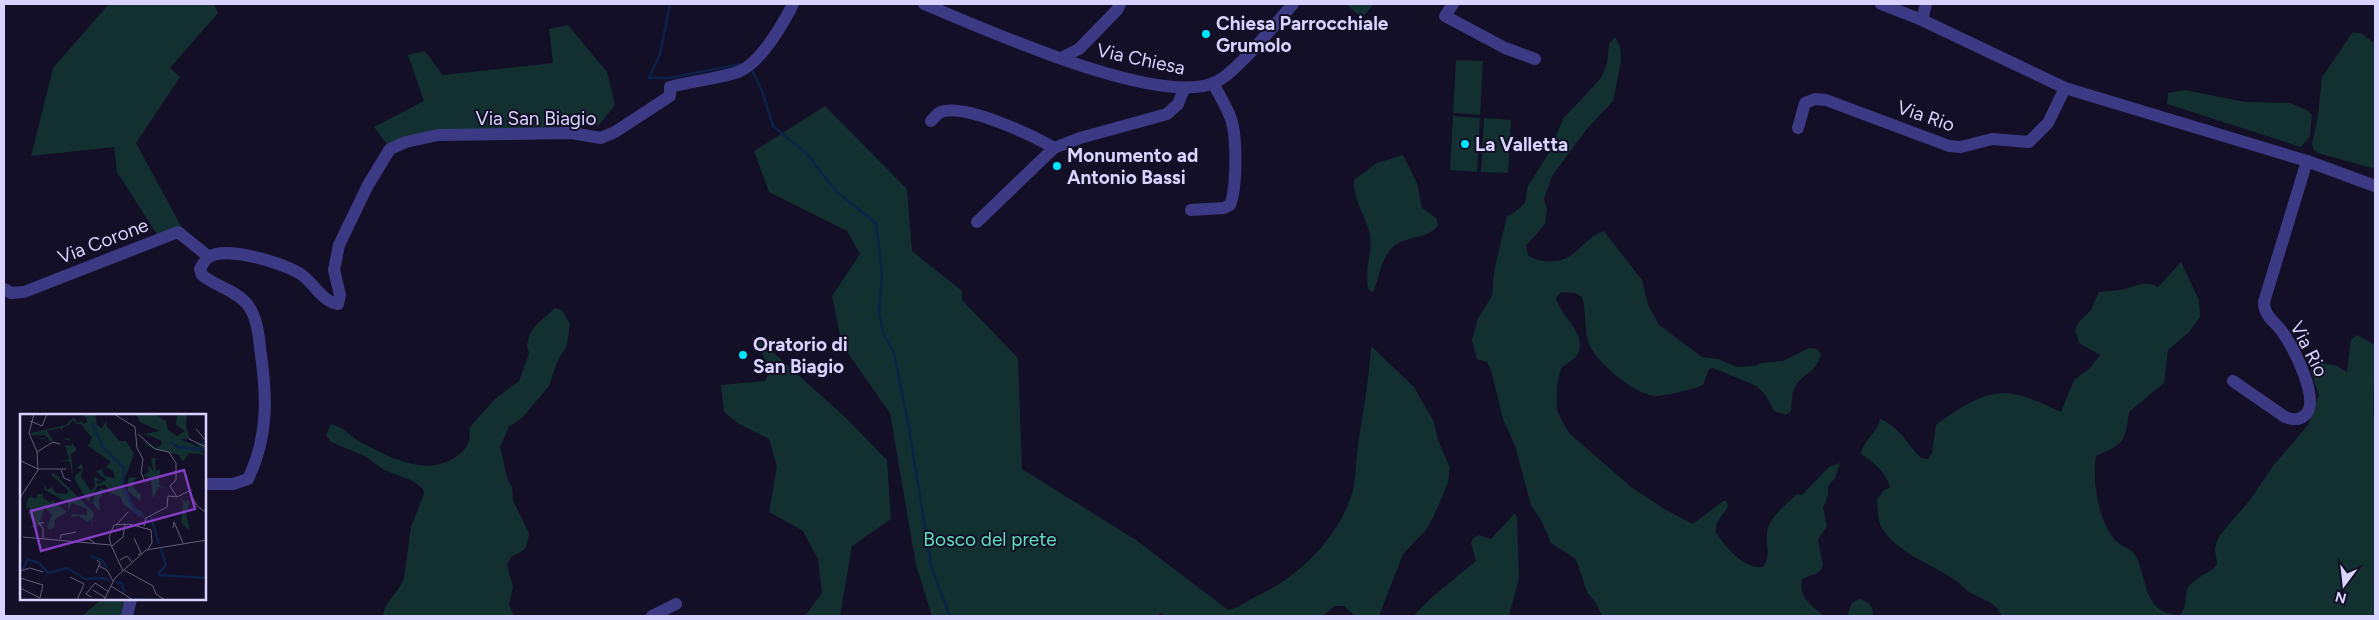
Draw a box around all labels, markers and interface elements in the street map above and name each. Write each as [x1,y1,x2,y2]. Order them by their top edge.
place label: Chiesa Parrocchiale Grumolo [1216,12,1389,57]
marker: Chiesa Parrocchiale Grumolo [1200,28,1212,40]
street label: Via Chiesa [1095,38,1187,80]
street label: Via Rio [1894,95,1958,137]
street label: Via San Biagio [476,107,596,130]
place label: La Valletta [1475,133,1568,156]
marker: La Valletta [1459,138,1471,150]
place label: Monumento ad Antonio Bassi [1067,144,1198,189]
marker: Monumento ad Antonio Bassi [1051,160,1063,172]
street label: Via Corone [54,213,152,269]
street label: Via Rio [2285,317,2333,381]
place label: Oratorio di San Biagio [753,333,848,378]
marker: Oratorio di San Biagio [737,349,749,361]
inset map [20,414,206,600]
park label: Bosco del prete [923,528,1057,551]
north arrow [2319,560,2369,610]
text: N [2333,587,2348,607]

